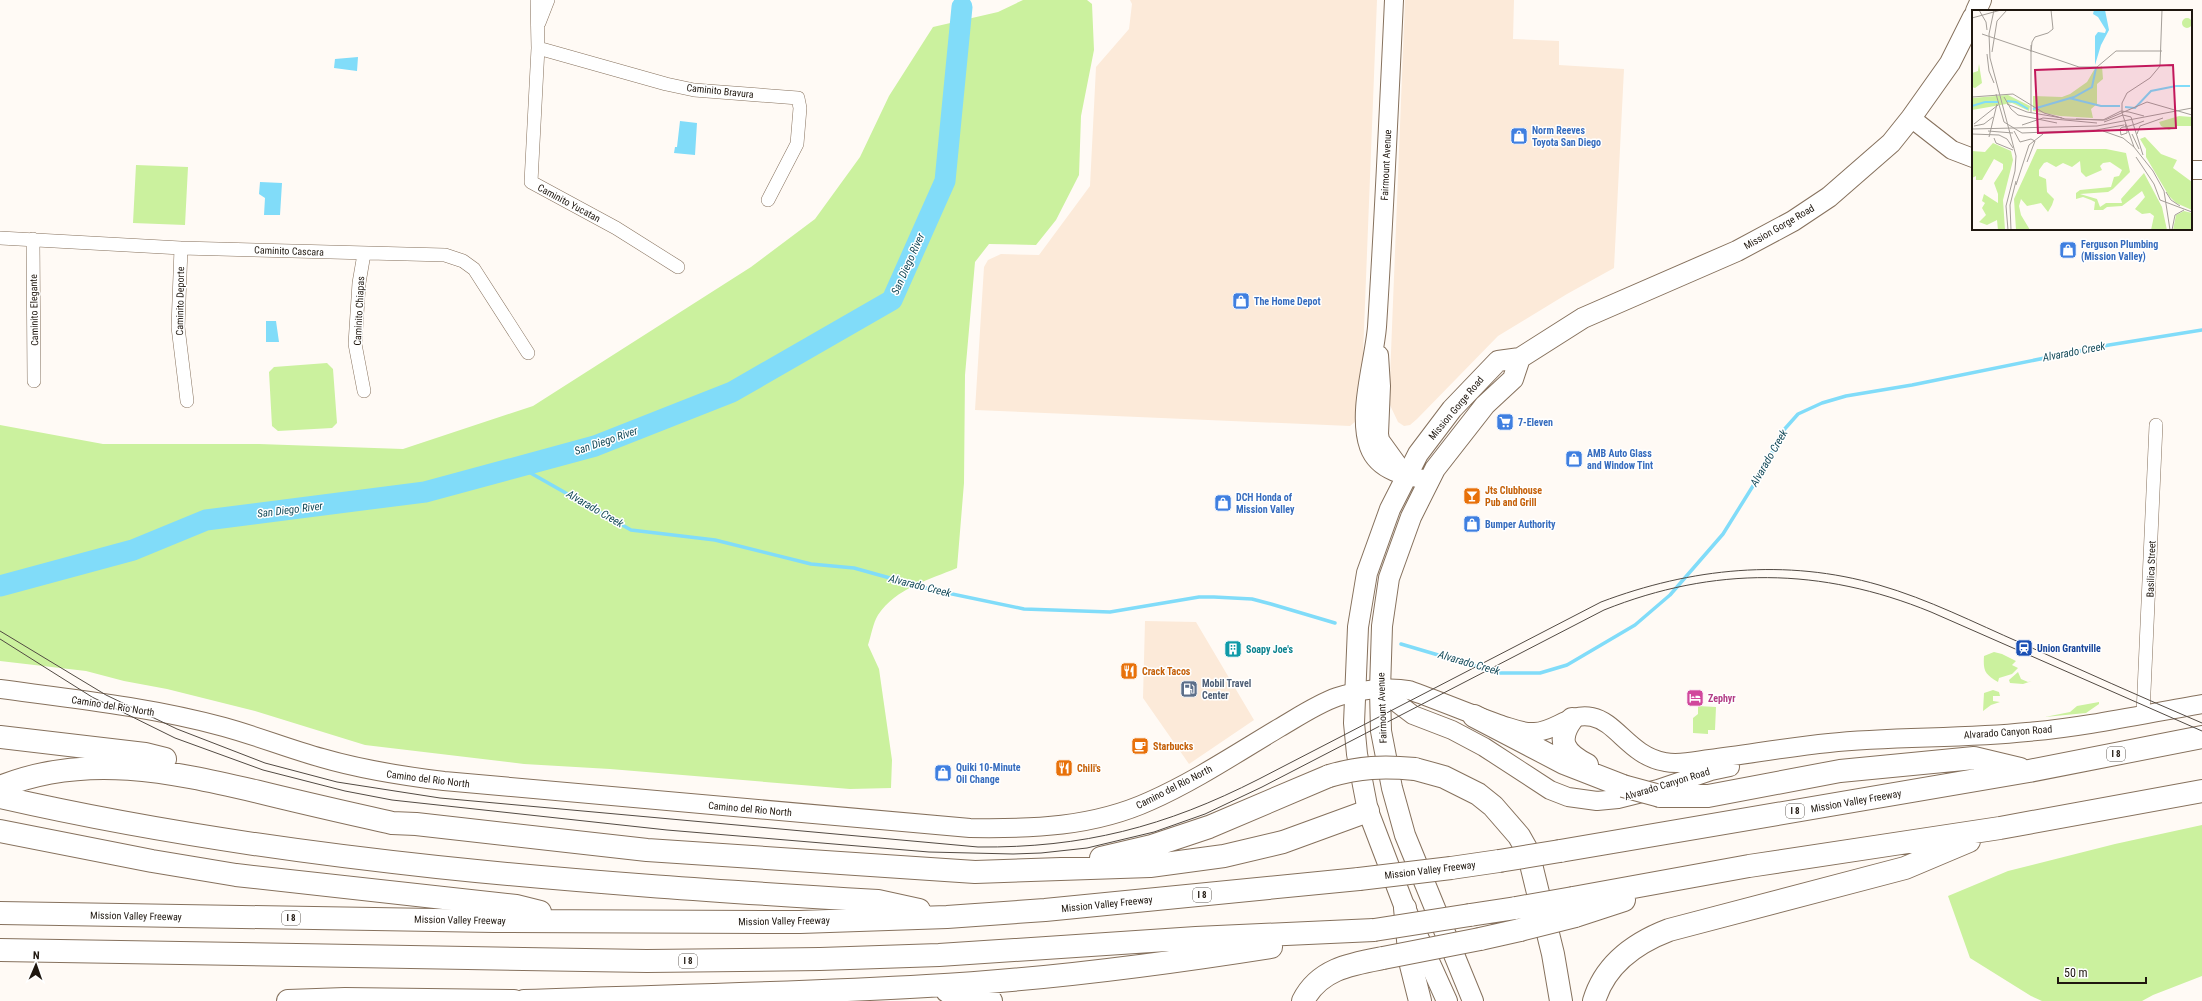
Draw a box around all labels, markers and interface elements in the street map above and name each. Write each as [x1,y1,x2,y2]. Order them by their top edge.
inset map [1972,10,2192,230]
street label: Caminito Bravura [686,82,754,100]
place label: Norm Reeves Toyota San Diego [1532,125,1601,148]
shop icon: Norm Reeves Toyota San Diego [1509,126,1529,146]
street label: Fairmount Avenue [1379,129,1393,201]
street label: Caminito Yucatan [536,182,602,224]
street label: Mission Gorge Road [1742,202,1816,252]
water label: San Diego River [889,231,928,297]
place label: Ferguson Plumbing (Mission Valley) [2081,239,2158,263]
shop icon: Ferguson Plumbing (Mission Valley) [2058,240,2078,260]
street label: Caminito Cascara [254,244,324,258]
street label: Caminito Deporte [174,266,186,336]
street label: Caminito Elegante [28,274,40,346]
street label: Caminito Chiapas [352,276,366,346]
shop icon: The Home Depot [1231,291,1251,311]
place label: The Home Depot [1254,296,1320,307]
water label: Alvarado Creek [2041,340,2107,365]
street label: Mission Gorge Road [1426,374,1486,442]
supermarket icon: 7-Eleven [1495,412,1515,432]
place label: 7-Eleven [1518,417,1553,428]
water label: San Diego River [573,424,640,458]
water label: Alvarado Creek [1747,427,1791,490]
place label: AMB Auto Glass and Window Tint [1587,448,1653,471]
shop icon: AMB Auto Glass and Window Tint [1564,449,1584,469]
place label: Jts Clubhouse Pub and Grill [1485,485,1542,508]
bar icon: Jts Clubhouse Pub and Grill [1462,486,1482,506]
water label: Alvarado Creek [563,487,626,531]
place label: DCH Honda of Mission Valley [1236,492,1295,515]
shop icon: DCH Honda of Mission Valley [1213,493,1233,513]
water label: San Diego River [257,499,324,520]
shop icon: Bumper Authority [1462,514,1482,534]
place label: Bumper Authority [1485,519,1556,530]
street label: Basilica Street [2145,540,2157,598]
water label: Alvarado Creek [887,572,953,600]
station icon: Union Grantville [2014,638,2034,658]
building icon: Soapy Joe's [1223,639,1243,659]
place label: Union Grantville [2037,643,2101,654]
place label: Soapy Joe's [1246,644,1293,655]
water label: Alvarado Creek [1436,648,1501,678]
restaurant icon: Crack Tacos [1119,661,1139,681]
place label: Crack Tacos [1142,666,1191,677]
street label: Fairmount Avenue [1375,672,1389,744]
place label: Mobil Travel Center [1202,678,1251,701]
fuel station icon: Mobil Travel Center [1179,679,1199,699]
hotel icon: Zephyr [1685,688,1705,708]
place label: Zephyr [1708,693,1736,704]
street label: Camino del Rio North [71,694,155,718]
street label: Alvarado Canyon Road [1963,723,2053,741]
cafe icon: Starbucks [1130,736,1150,756]
place label: Starbucks [1153,741,1194,752]
road number: I 8 [2107,747,2125,761]
restaurant icon: Chili's [1054,758,1074,778]
place label: Quiki 10-Minute Oil Change [956,762,1021,785]
shop icon: Quiki 10-Minute Oil Change [933,763,953,783]
place label: Chili's [1077,763,1101,774]
street label: Camino del Rio North [1134,763,1214,811]
street label: Alvarado Canyon Road [1623,766,1711,802]
street label: Camino del Rio North [386,768,470,790]
street label: Mission Valley Freeway [1810,788,1902,814]
street label: Camino del Rio North [708,800,792,818]
road number: I 8 [1786,804,1804,818]
street label: Mission Valley Freeway [1384,859,1476,881]
road number: I 8 [1193,888,1211,902]
street label: Mission Valley Freeway [1061,894,1153,914]
street label: Mission Valley Freeway [90,910,182,922]
road number: I 8 [282,911,300,925]
street label: Mission Valley Freeway [414,914,506,926]
street label: Mission Valley Freeway [738,915,830,927]
north arrow [16,945,56,985]
text: N [33,949,40,962]
road number: I 8 [679,954,697,968]
scale bar [2058,959,2146,985]
text: 50 m [2064,966,2088,980]

